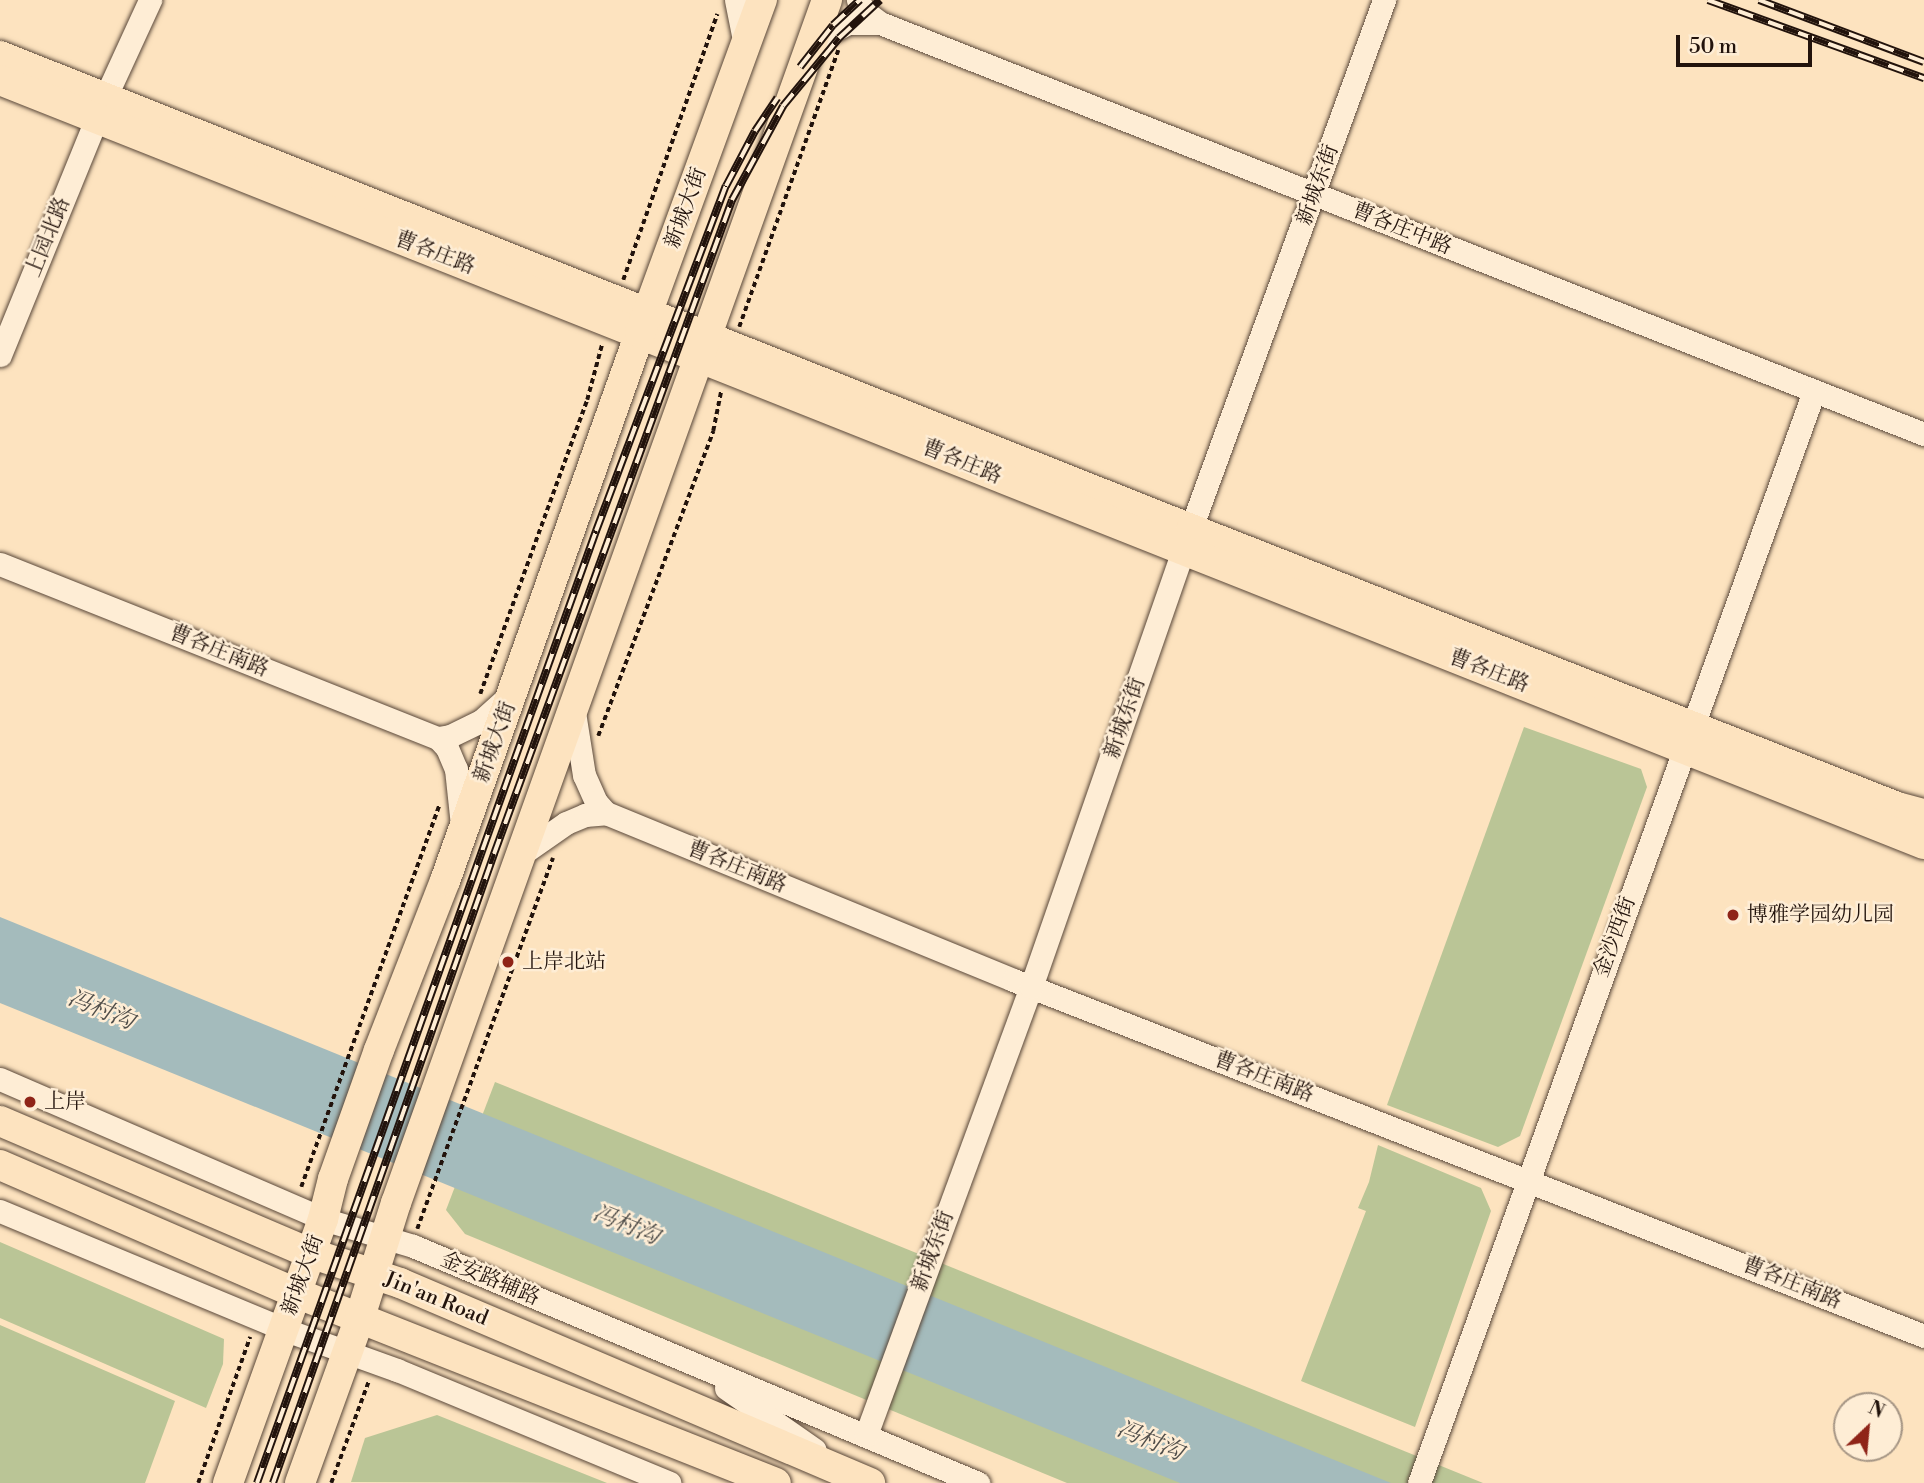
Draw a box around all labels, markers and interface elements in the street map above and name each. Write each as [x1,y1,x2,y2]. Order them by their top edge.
scale bar [1679,21,1815,65]
text: 50 m [1689,34,1737,60]
street label: 新城东街 [1292,141,1344,229]
street label: 新城大街 [660,164,712,252]
street label: 上园北路 [21,193,75,281]
street label: 曹各庄中路 [1349,198,1455,260]
street label: 曹各庄路 [391,226,479,280]
street label: 曹各庄路 [918,435,1006,489]
street label: 曹各庄南路 [166,620,272,682]
street label: 曹各庄路 [1445,644,1533,698]
street label: 新城东街 [1099,674,1151,762]
street label: 新城大街 [469,698,521,786]
street label: 曹各庄南路 [684,836,790,898]
street label: 金沙西街 [1589,893,1641,981]
place label: 博雅学园幼儿园 [1747,902,1894,928]
marker: 博雅学园幼儿园 [1725,907,1741,923]
place label: 上岸北站 [522,949,606,975]
marker: 上岸北站 [500,954,516,970]
water label: 冯村沟 [64,984,138,1036]
street label: 曹各庄南路 [1210,1046,1318,1108]
place label: 上岸 [44,1089,86,1115]
marker: 上岸 [22,1094,38,1110]
water label: 冯村沟 [589,1199,663,1251]
street label: 新城东街 [907,1207,959,1295]
street label: 新城大街 [277,1231,329,1319]
street label: 金安路辅路 [437,1247,543,1311]
street label: 曹各庄南路 [1739,1252,1845,1314]
street label: Jin'an Road [380,1267,492,1331]
north arrow [1833,1392,1903,1462]
text: N [1864,1396,1888,1424]
water label: 冯村沟 [1113,1415,1187,1467]

